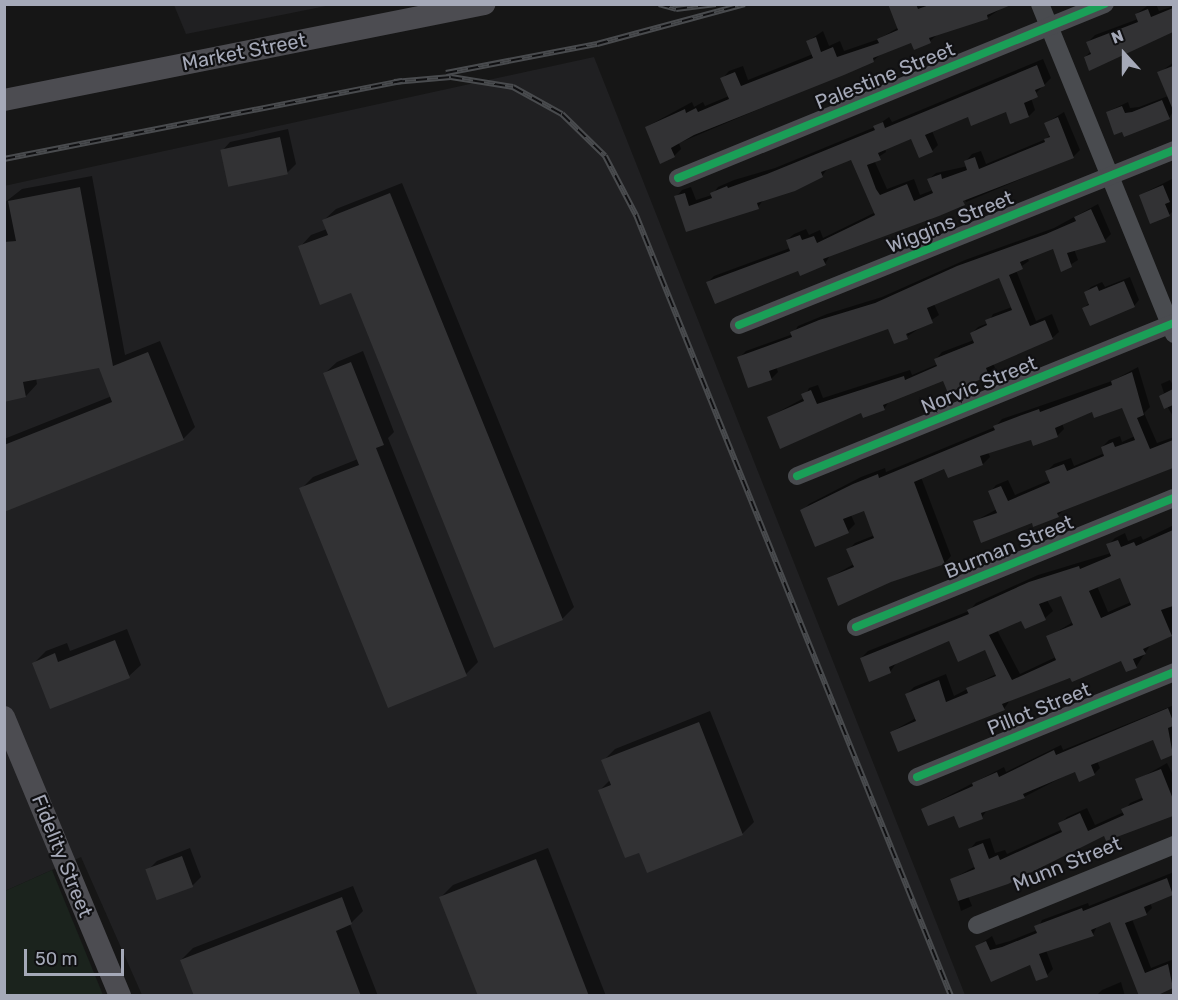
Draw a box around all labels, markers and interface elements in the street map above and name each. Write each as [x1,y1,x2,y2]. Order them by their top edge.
north arrow [1094,24,1154,84]
text: N [1109,26,1126,48]
street label: Market Street [180,28,308,76]
street label: Palestine Street [812,37,958,115]
street label: Wiggins Street [883,186,1017,258]
street label: Norvic Street [918,351,1040,419]
street label: Burman Street [941,510,1077,584]
street label: Pillot Street [984,677,1094,741]
street label: Fidelity Street [26,791,98,921]
street label: Munn Street [1009,831,1125,897]
scale bar [27,937,128,975]
text: 50 m [35,948,78,970]

